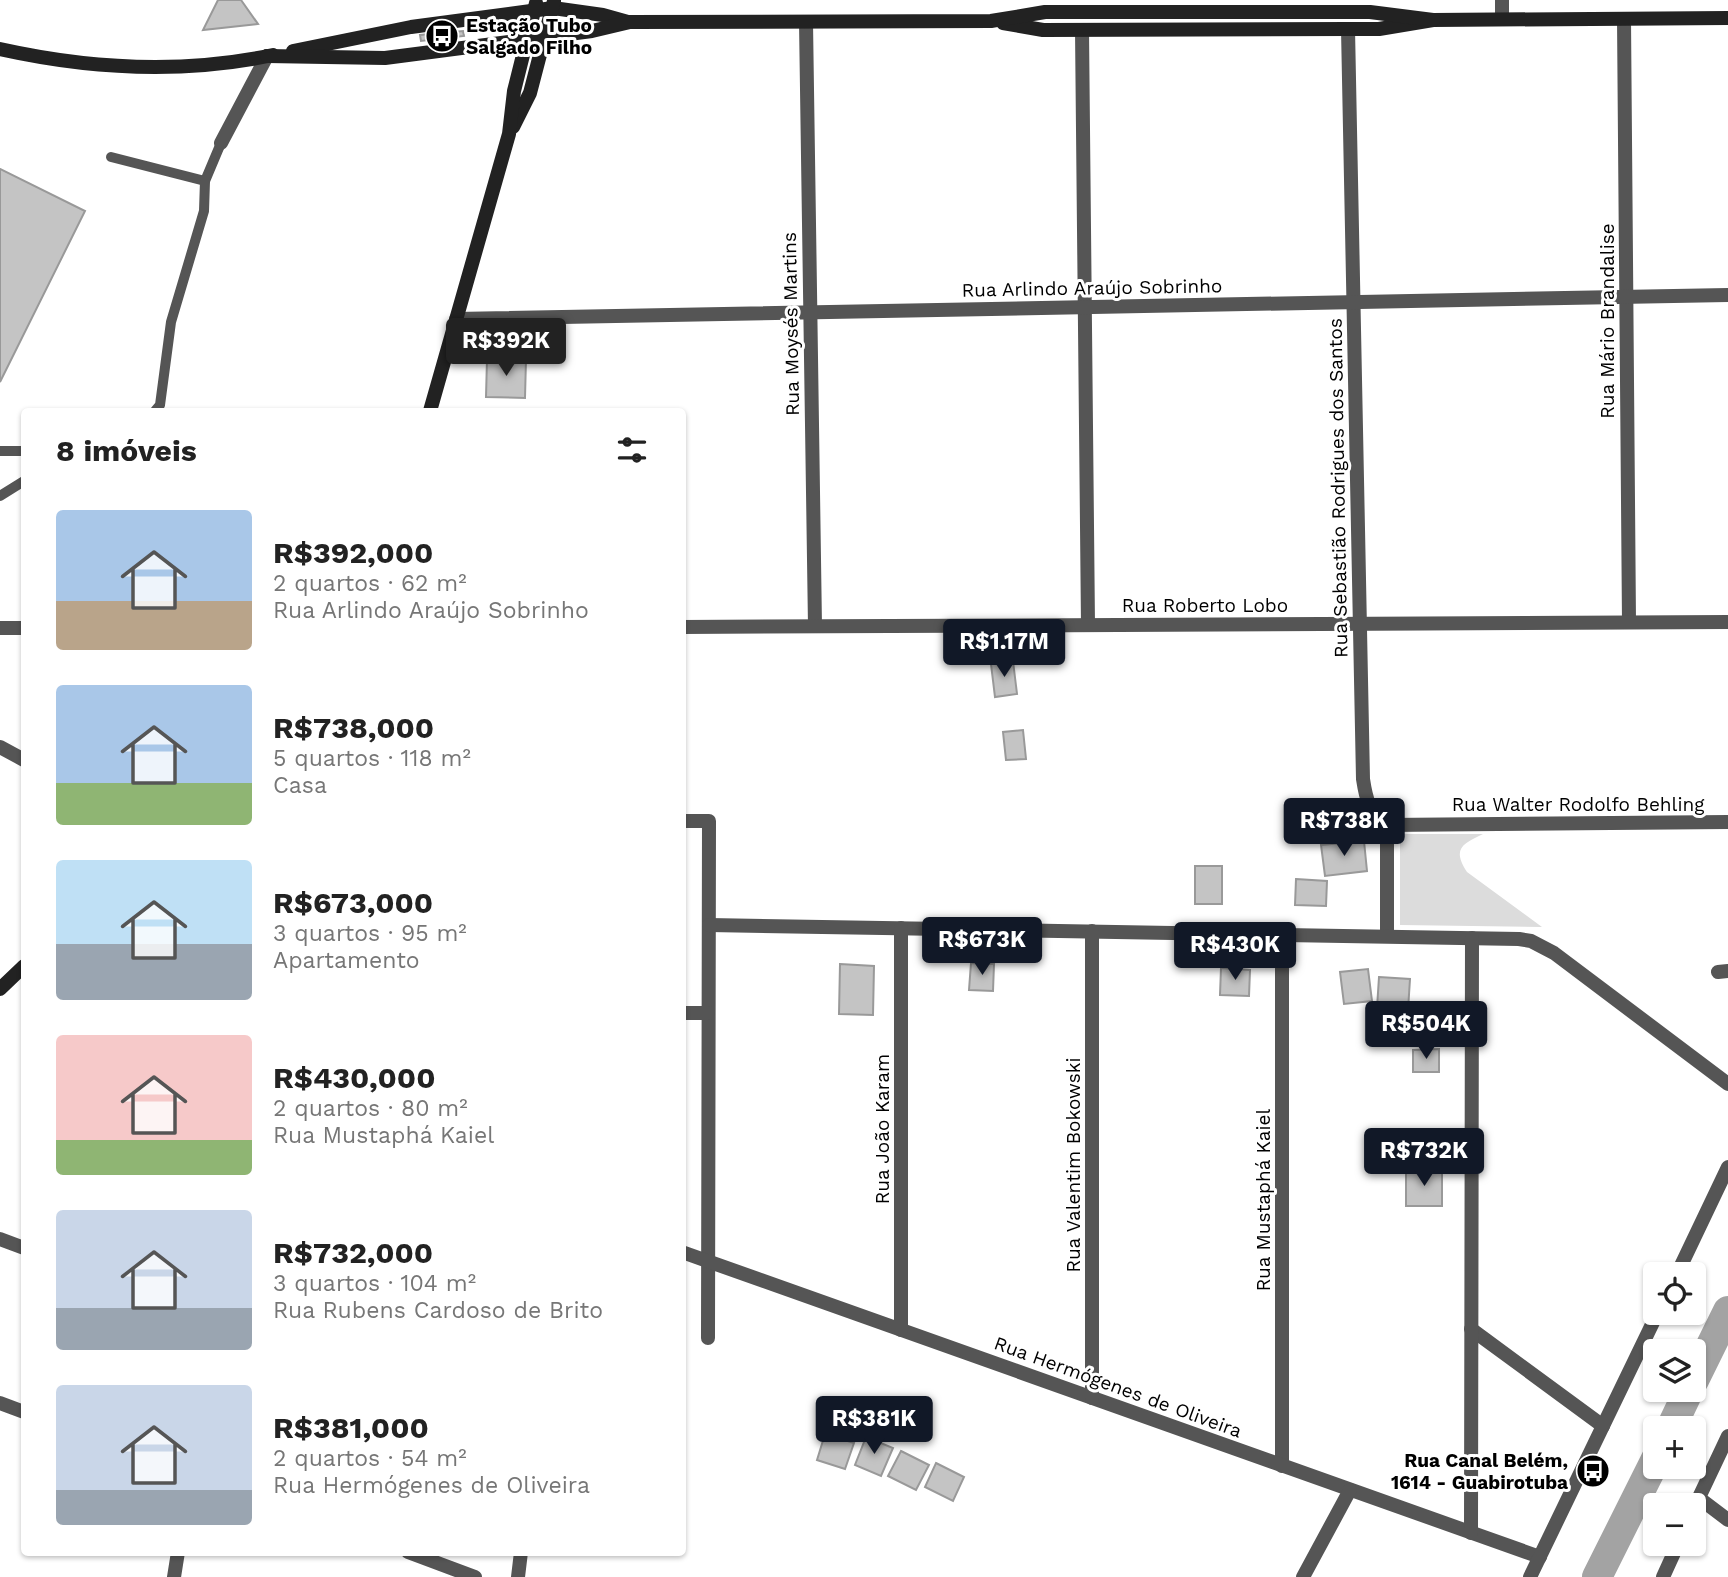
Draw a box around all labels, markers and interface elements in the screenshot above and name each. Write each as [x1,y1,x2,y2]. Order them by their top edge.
place label: Estação Tubo Salgado Filho [466,14,592,59]
bus stop icon: Estação Tubo Salgado Filho [423,17,461,55]
street label: Rua Mário Brandalise [1596,223,1619,419]
street label: Rua Moysés Martins [778,232,804,416]
street label: Rua Arlindo Araújo Sobrinho [961,274,1223,302]
pin: R$392K [449,318,563,378]
street label: Rua Sebastião Rodrigues dos Santos [1324,318,1352,658]
text: R$392K [462,327,550,354]
icon: filters [613,431,651,469]
text: 8 imóveis [56,433,197,468]
text: R$392,000 [273,535,433,570]
icon: home [112,538,196,622]
text: 2 quartos · 62 m² [273,570,467,597]
street label: Rua Roberto Lobo [1122,594,1288,617]
text: Rua Arlindo Araújo Sobrinho [273,597,589,624]
pin: R$1.17M [939,620,1069,679]
text: R$1.17M [959,628,1049,655]
text: R$738,000 [273,710,434,745]
icon: home [112,713,196,797]
text: 5 quartos · 118 m² [273,745,471,772]
text: Casa [273,772,327,799]
street label: Rua Walter Rodolfo Behling [1452,793,1705,816]
pin: R$738K [1287,798,1401,858]
text: R$738K [1300,807,1388,834]
text: R$673,000 [273,885,433,920]
icon: home [112,888,196,972]
pin: R$673K [925,918,1039,977]
text: 3 quartos · 95 m² [273,920,467,947]
pin: R$430K [1178,922,1292,982]
text: R$673K [938,926,1026,953]
text: R$430K [1190,931,1280,958]
text: Apartamento [273,947,420,974]
pin: R$504K [1369,1002,1483,1061]
text: R$504K [1381,1010,1471,1037]
street label: Rua João Karam [871,1054,894,1204]
street label: Rua Valentim Bokowski [1062,1057,1085,1273]
text: R$430,000 [273,1060,435,1095]
icon: home [112,1063,196,1147]
text: 2 quartos · 80 m² [273,1095,468,1122]
street label: Rua Mustaphá Kaiel [1252,1108,1275,1291]
text: Rua Mustaphá Kaiel [273,1122,494,1149]
pin: R$732K [1367,1128,1481,1188]
text: R$732K [1380,1137,1468,1164]
text: R$732,000 [273,1235,433,1270]
icon: home [112,1238,196,1322]
map controls [1643,1262,1706,1556]
button: locate [1643,1262,1706,1325]
text: 3 quartos · 104 m² [273,1270,476,1297]
text: Rua Rubens Cardoso de Brito [273,1297,603,1324]
street label: Rua Hermógenes de Oliveira [991,1331,1245,1443]
button: layers [1643,1339,1706,1402]
pin: R$381K [817,1396,931,1456]
text: R$381K [832,1405,916,1432]
text: R$381,000 [273,1410,429,1445]
icon: home [112,1413,196,1497]
button: + [1643,1416,1706,1479]
text: 2 quartos · 54 m² [273,1445,467,1472]
place label: Rua Canal Belém, 1614 - Guabirotuba [1391,1449,1568,1494]
bus stop icon: Rua Canal Belém, 1614 - Guabirotuba [1574,1452,1612,1490]
text: Rua Hermógenes de Oliveira [273,1472,590,1499]
button: − [1643,1493,1706,1556]

